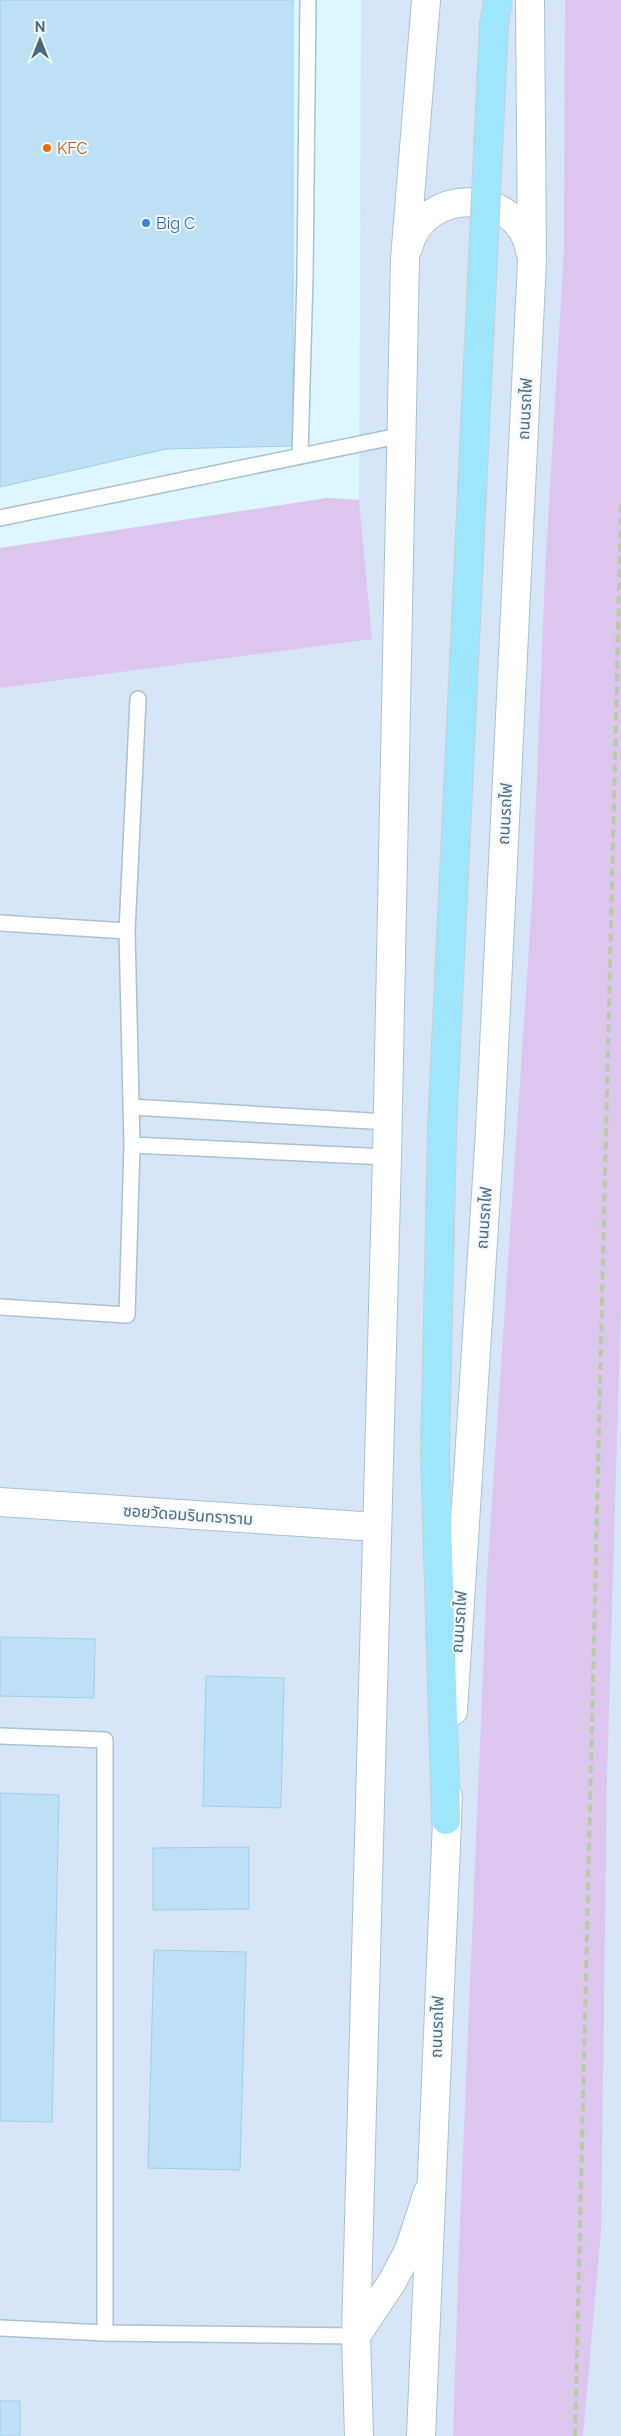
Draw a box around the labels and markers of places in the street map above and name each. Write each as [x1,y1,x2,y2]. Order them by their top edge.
place label: KFC [57,139,87,158]
marker: KFC [41,142,53,154]
place label: Big C [156,214,195,233]
marker: Big C [140,217,152,229]

